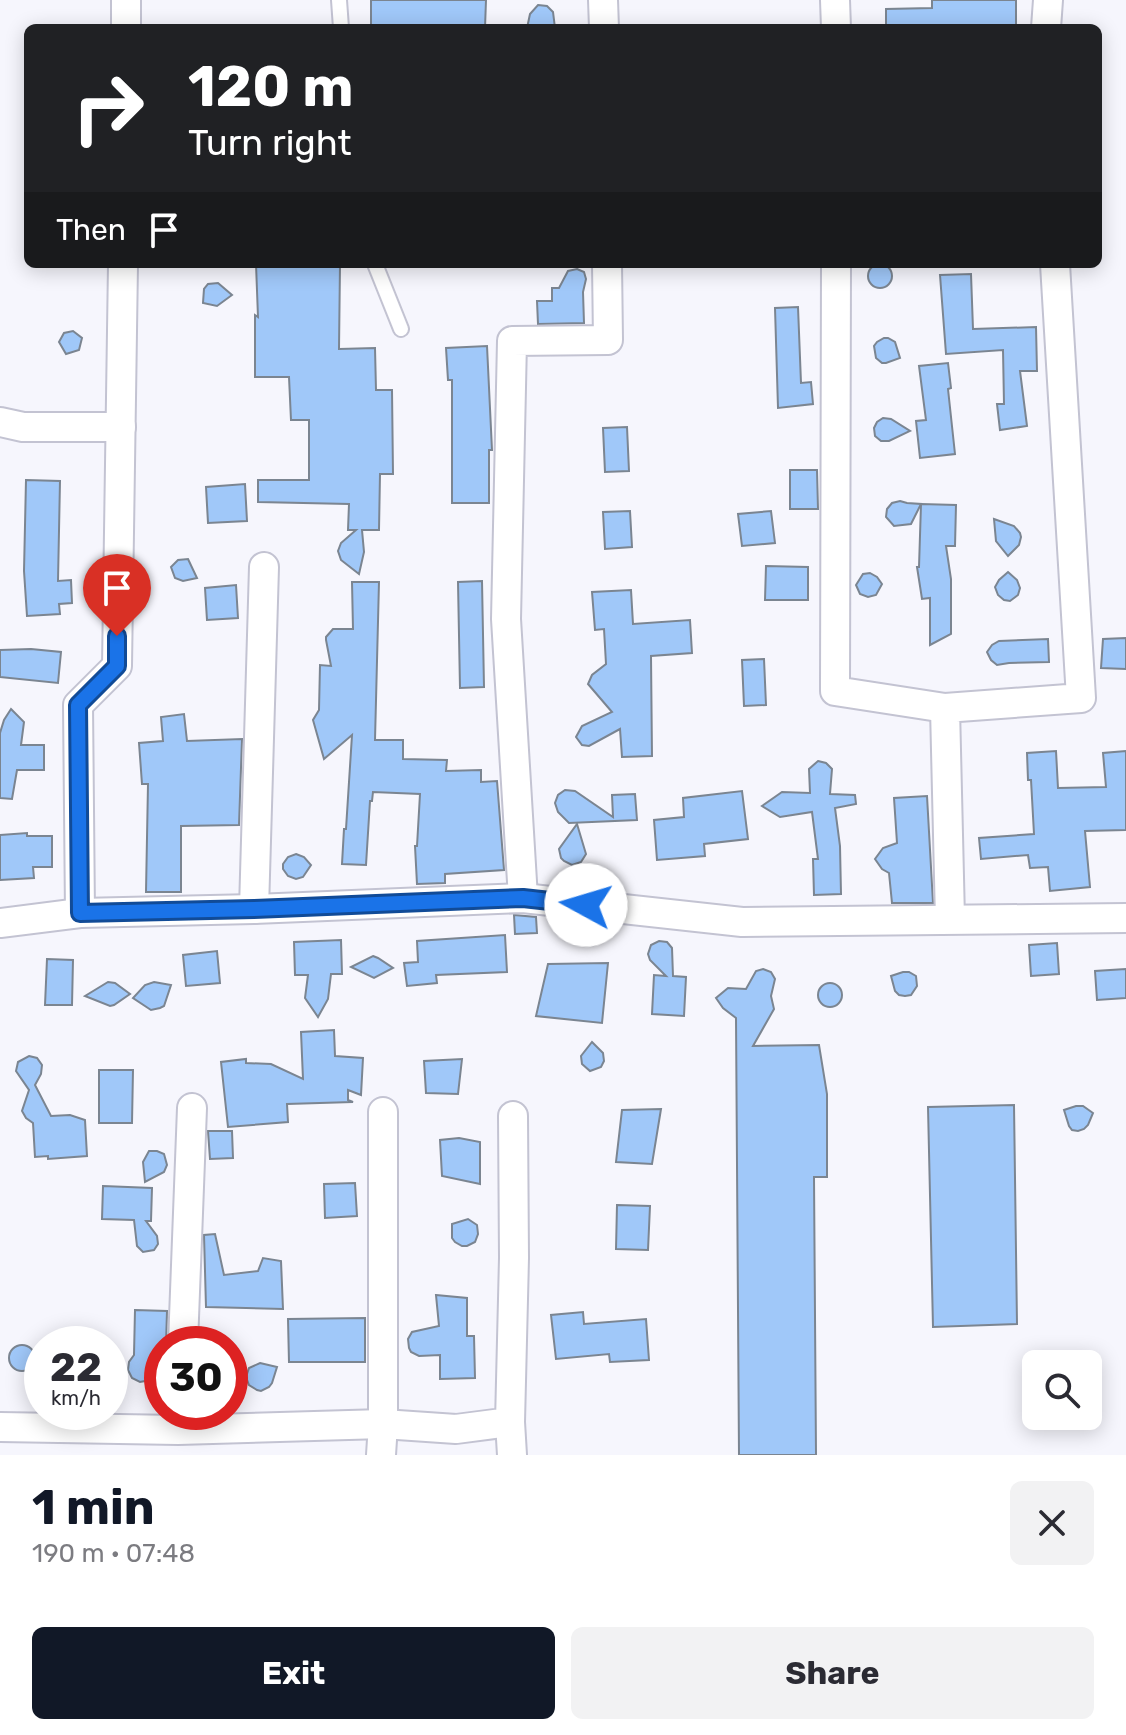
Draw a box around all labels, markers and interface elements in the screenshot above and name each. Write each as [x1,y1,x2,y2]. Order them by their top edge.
text: 120 m [188,54,354,120]
icon: right [56,56,160,160]
text: Turn right [188,121,352,164]
icon: arrive [142,208,186,252]
text: Then [56,212,126,248]
pin [83,554,151,636]
icon: arrive [95,566,139,610]
position arrow [544,863,628,947]
speed limit sign: 30 [144,1326,248,1430]
text: 22 [50,1344,102,1391]
map controls [1022,1350,1102,1430]
button: search [1022,1350,1102,1430]
text: km/h [51,1386,101,1410]
text: 1 min [32,1479,155,1536]
button: close [1010,1481,1094,1565]
text: 190 m · 07:48 [32,1538,195,1569]
button: Exit [32,1627,555,1719]
button: Share [571,1627,1094,1719]

